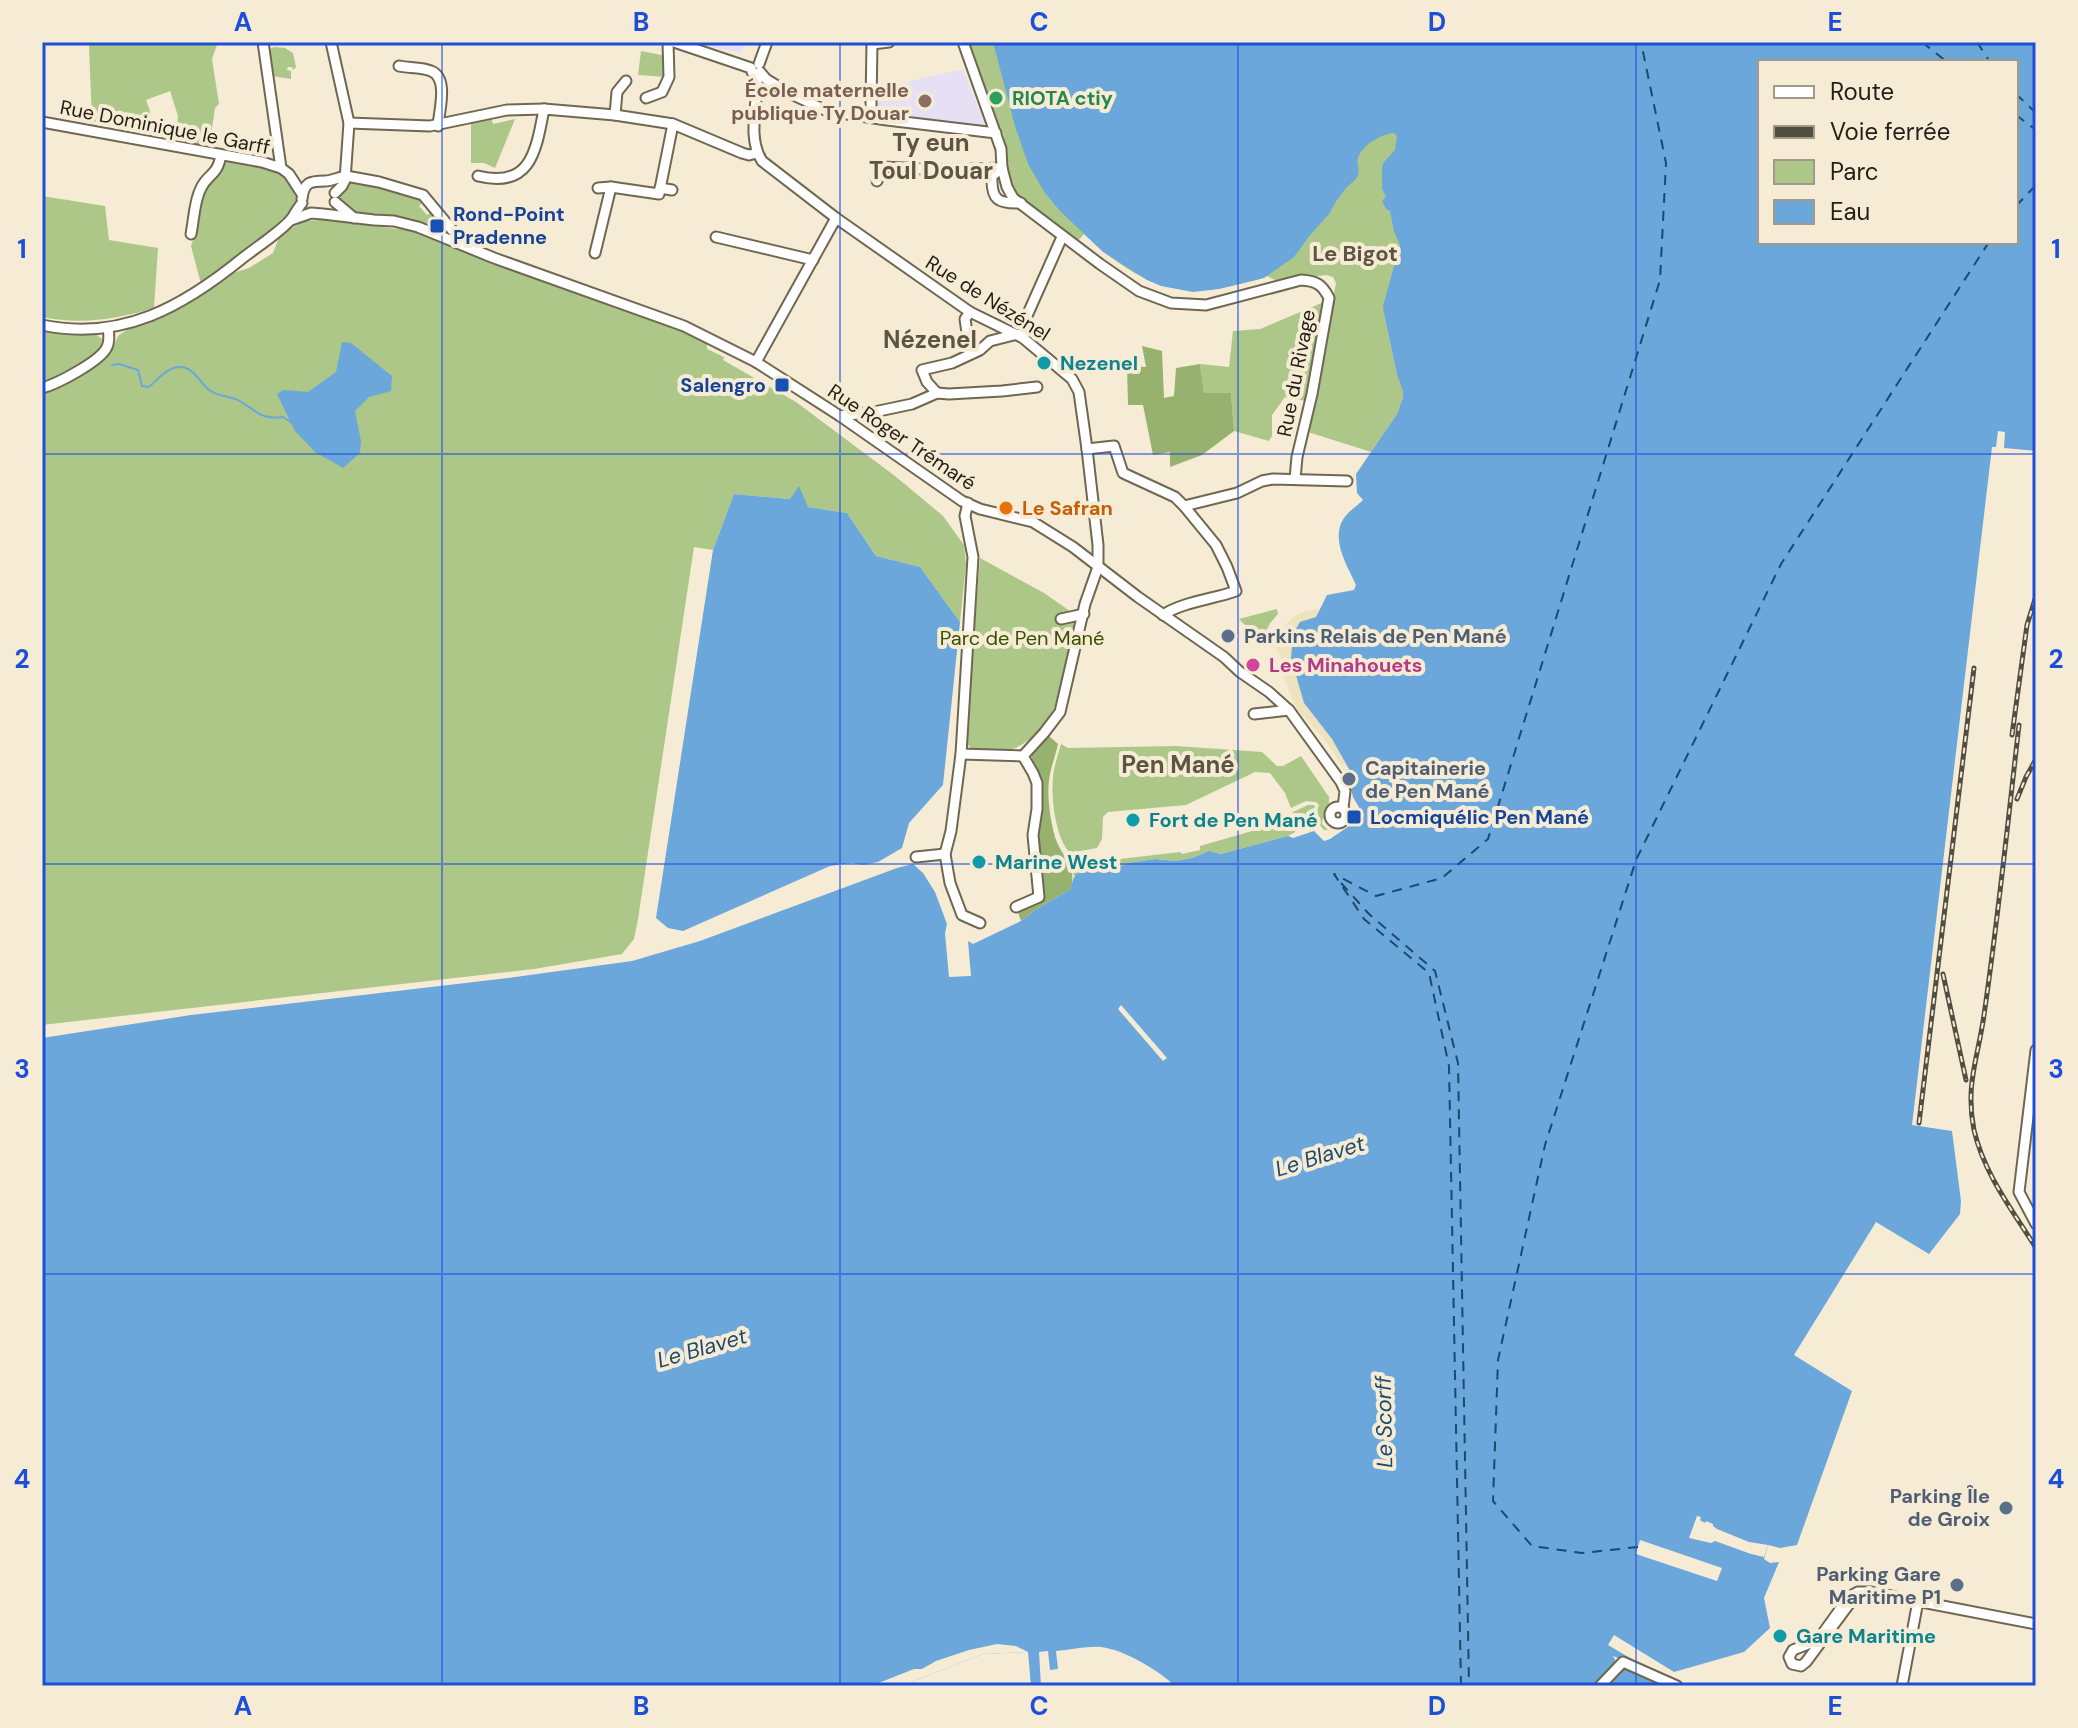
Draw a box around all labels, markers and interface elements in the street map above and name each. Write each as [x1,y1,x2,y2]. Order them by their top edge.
text: A [234,5,252,39]
text: B [633,5,649,39]
text: C [1029,5,1049,39]
text: D [1428,5,1446,39]
text: E [1827,5,1843,39]
legend [1758,60,2018,244]
text: Route [1830,76,1894,107]
place label: École maternelle publique Ty Douar [731,77,909,126]
place label: RIOTA ctiy [1012,85,1113,111]
marker: RIOTA ctiy [987,89,1005,107]
marker: École maternelle publique Ty Douar [916,92,934,110]
street label: Rue Dominique le Garff [58,94,272,160]
text: Voie ferrée [1830,116,1950,147]
district label: Ty eun Toul Douar [869,127,993,186]
text: Parc [1830,156,1879,187]
text: Eau [1830,196,1870,227]
place label: Rond-Point Pradenne [453,201,565,250]
marker: Rond-Point Pradenne [428,217,446,235]
text: 1 [17,232,27,266]
text: 1 [2051,232,2061,266]
district label: Le Bigot [1312,239,1398,268]
street label: Rue de Nézénel [921,249,1055,347]
street label: Rue du Rivage [1271,307,1321,439]
district label: Nézenel [883,324,977,355]
place label: Nezenel [1060,350,1138,376]
marker: Nezenel [1035,354,1053,372]
place label: Salengro [680,372,766,398]
marker: Salengro [773,376,791,394]
street label: Rue Roger Trémaré [823,378,981,496]
place label: Le Safran [1022,495,1113,521]
marker: Le Safran [997,499,1015,517]
place label: Parkins Relais de Pen Mané [1244,623,1507,649]
park label: Parc de Pen Mané [940,625,1104,651]
marker: Parkins Relais de Pen Mané [1219,627,1237,645]
text: 2 [14,642,30,676]
text: 2 [2048,642,2064,676]
place label: Les Minahouets [1269,652,1422,678]
marker: Les Minahouets [1244,656,1262,674]
district label: Pen Mané [1121,749,1235,780]
place label: Capitainerie de Pen Mané [1365,755,1490,804]
marker: Capitainerie de Pen Mané [1340,770,1358,788]
place label: Locmiquélic Pen Mané [1370,804,1589,830]
place label: Fort de Pen Mané [1149,807,1318,833]
marker: Locmiquélic Pen Mané [1345,808,1363,826]
marker: Fort de Pen Mané [1124,811,1142,829]
place label: Marine West [995,849,1118,875]
marker: Marine West [970,853,988,871]
text: 3 [14,1052,30,1086]
text: 3 [2048,1052,2064,1086]
water label: Le Blavet [1272,1128,1369,1183]
water label: Le Blavet [654,1321,751,1375]
water label: Le Scorff [1369,1374,1399,1468]
text: 4 [14,1462,30,1496]
text: 4 [2048,1462,2064,1496]
place label: Parking Île de Groix [1890,1483,1991,1532]
marker: Parking Île de Groix [1997,1499,2015,1517]
place label: Parking Gare Maritime P1 [1816,1561,1941,1610]
marker: Parking Gare Maritime P1 [1948,1576,1966,1594]
place label: Gare Maritime [1796,1623,1936,1649]
marker: Gare Maritime [1771,1627,1789,1645]
text: A [234,1689,252,1723]
text: B [633,1689,649,1723]
text: C [1029,1689,1049,1723]
text: D [1428,1689,1446,1723]
text: E [1827,1689,1843,1723]

